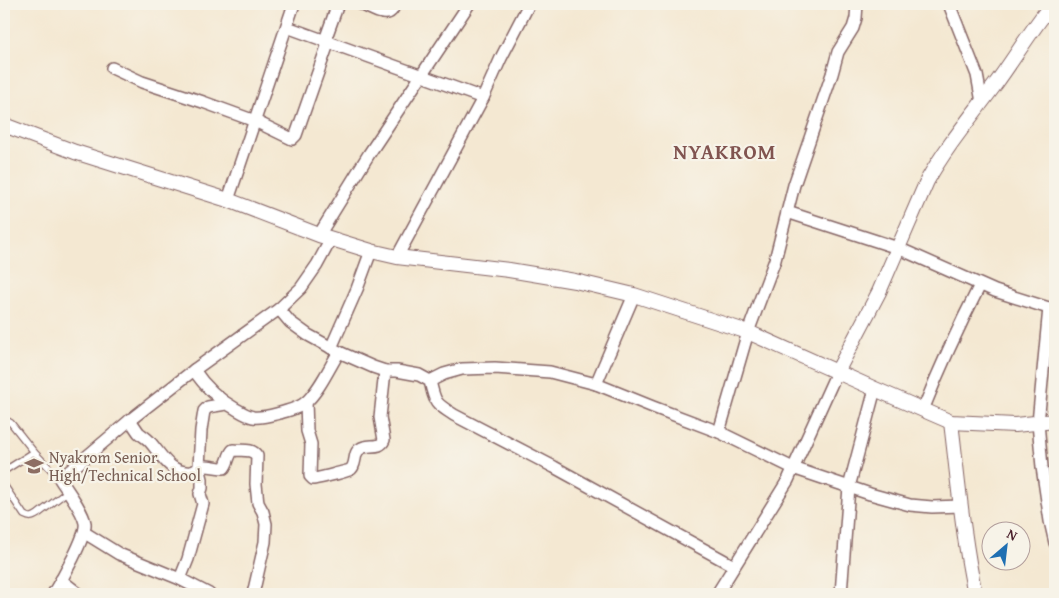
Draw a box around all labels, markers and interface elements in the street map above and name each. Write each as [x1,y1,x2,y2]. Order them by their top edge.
district label: NYAKROM [673,136,777,167]
place label: Nyakrom Senior High/Technical School [49,445,201,487]
school or university icon: Nyakrom Senior High/Technical School [23,455,45,477]
north arrow [982,520,1032,570]
text: N [1003,523,1021,546]

